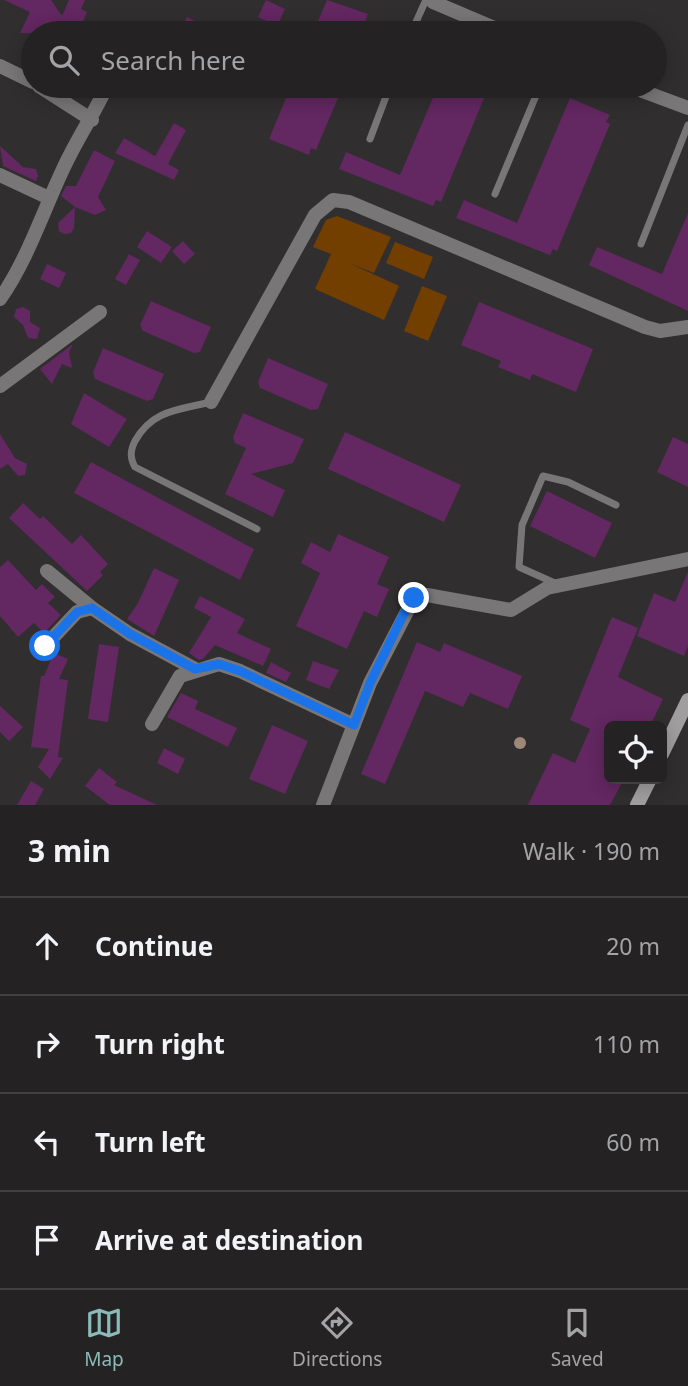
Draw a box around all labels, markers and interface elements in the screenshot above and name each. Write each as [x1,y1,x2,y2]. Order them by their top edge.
search box [21,21,667,98]
icon: search [45,41,83,79]
text: Search here [101,42,246,78]
route end [398,582,429,613]
route start [29,630,60,661]
map controls [604,721,667,784]
button: locate [604,721,667,784]
text: 3 min [28,830,111,871]
text: Walk · 190 m [523,835,660,867]
icon: ahead [28,927,66,965]
text: Continue [95,928,213,964]
text: 20 m [606,930,660,962]
icon: right [28,1025,66,1063]
text: Turn right [95,1026,225,1062]
text: 110 m [593,1028,660,1060]
icon: left [28,1123,66,1161]
text: Turn left [95,1124,206,1160]
text: 60 m [606,1126,660,1158]
icon: arrive [28,1221,66,1259]
text: Arrive at destination [95,1222,364,1258]
tab: Map [84,1304,124,1372]
tab: Directions [292,1304,382,1372]
tab: Saved [551,1304,604,1372]

